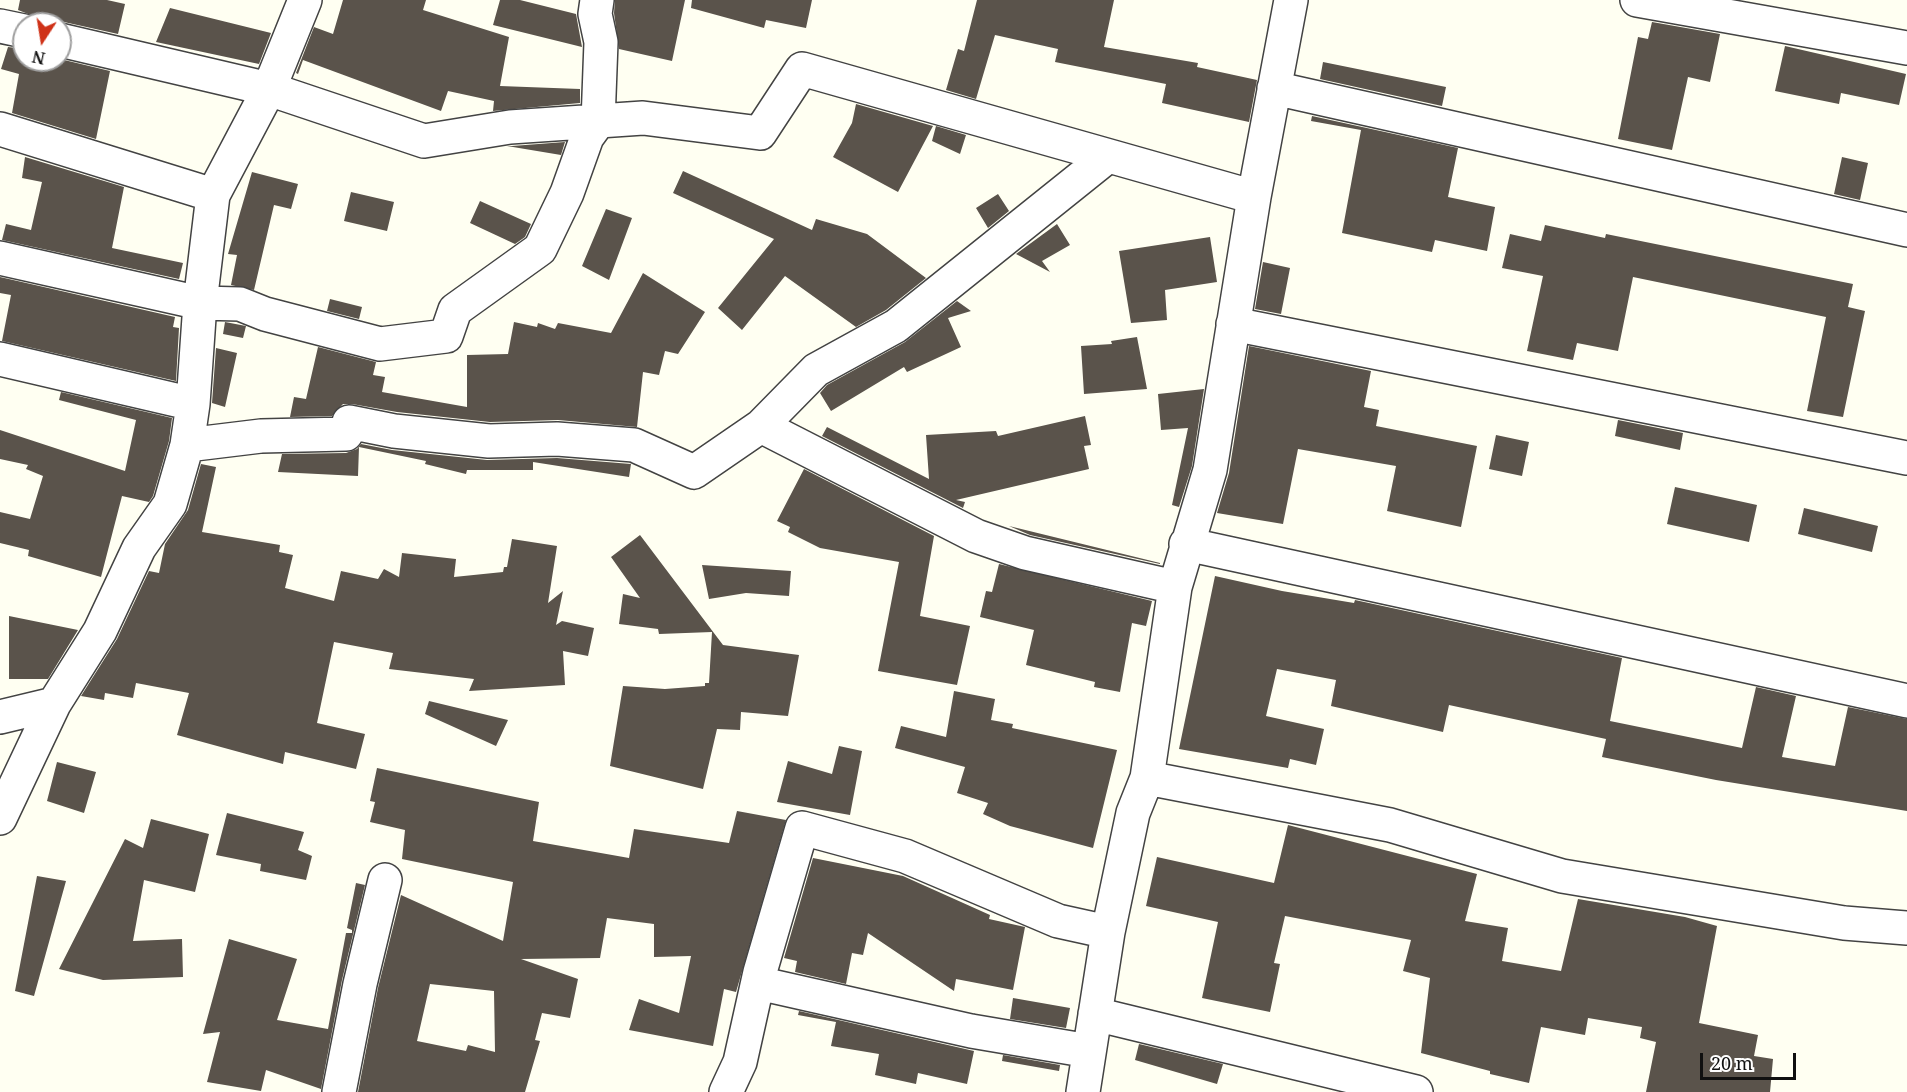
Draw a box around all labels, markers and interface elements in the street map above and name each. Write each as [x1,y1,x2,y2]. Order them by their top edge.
north arrow [12,12,72,72]
text: N [30,46,47,70]
scale bar [1703,1041,1799,1079]
text: 20 m [1711,1051,1753,1075]

